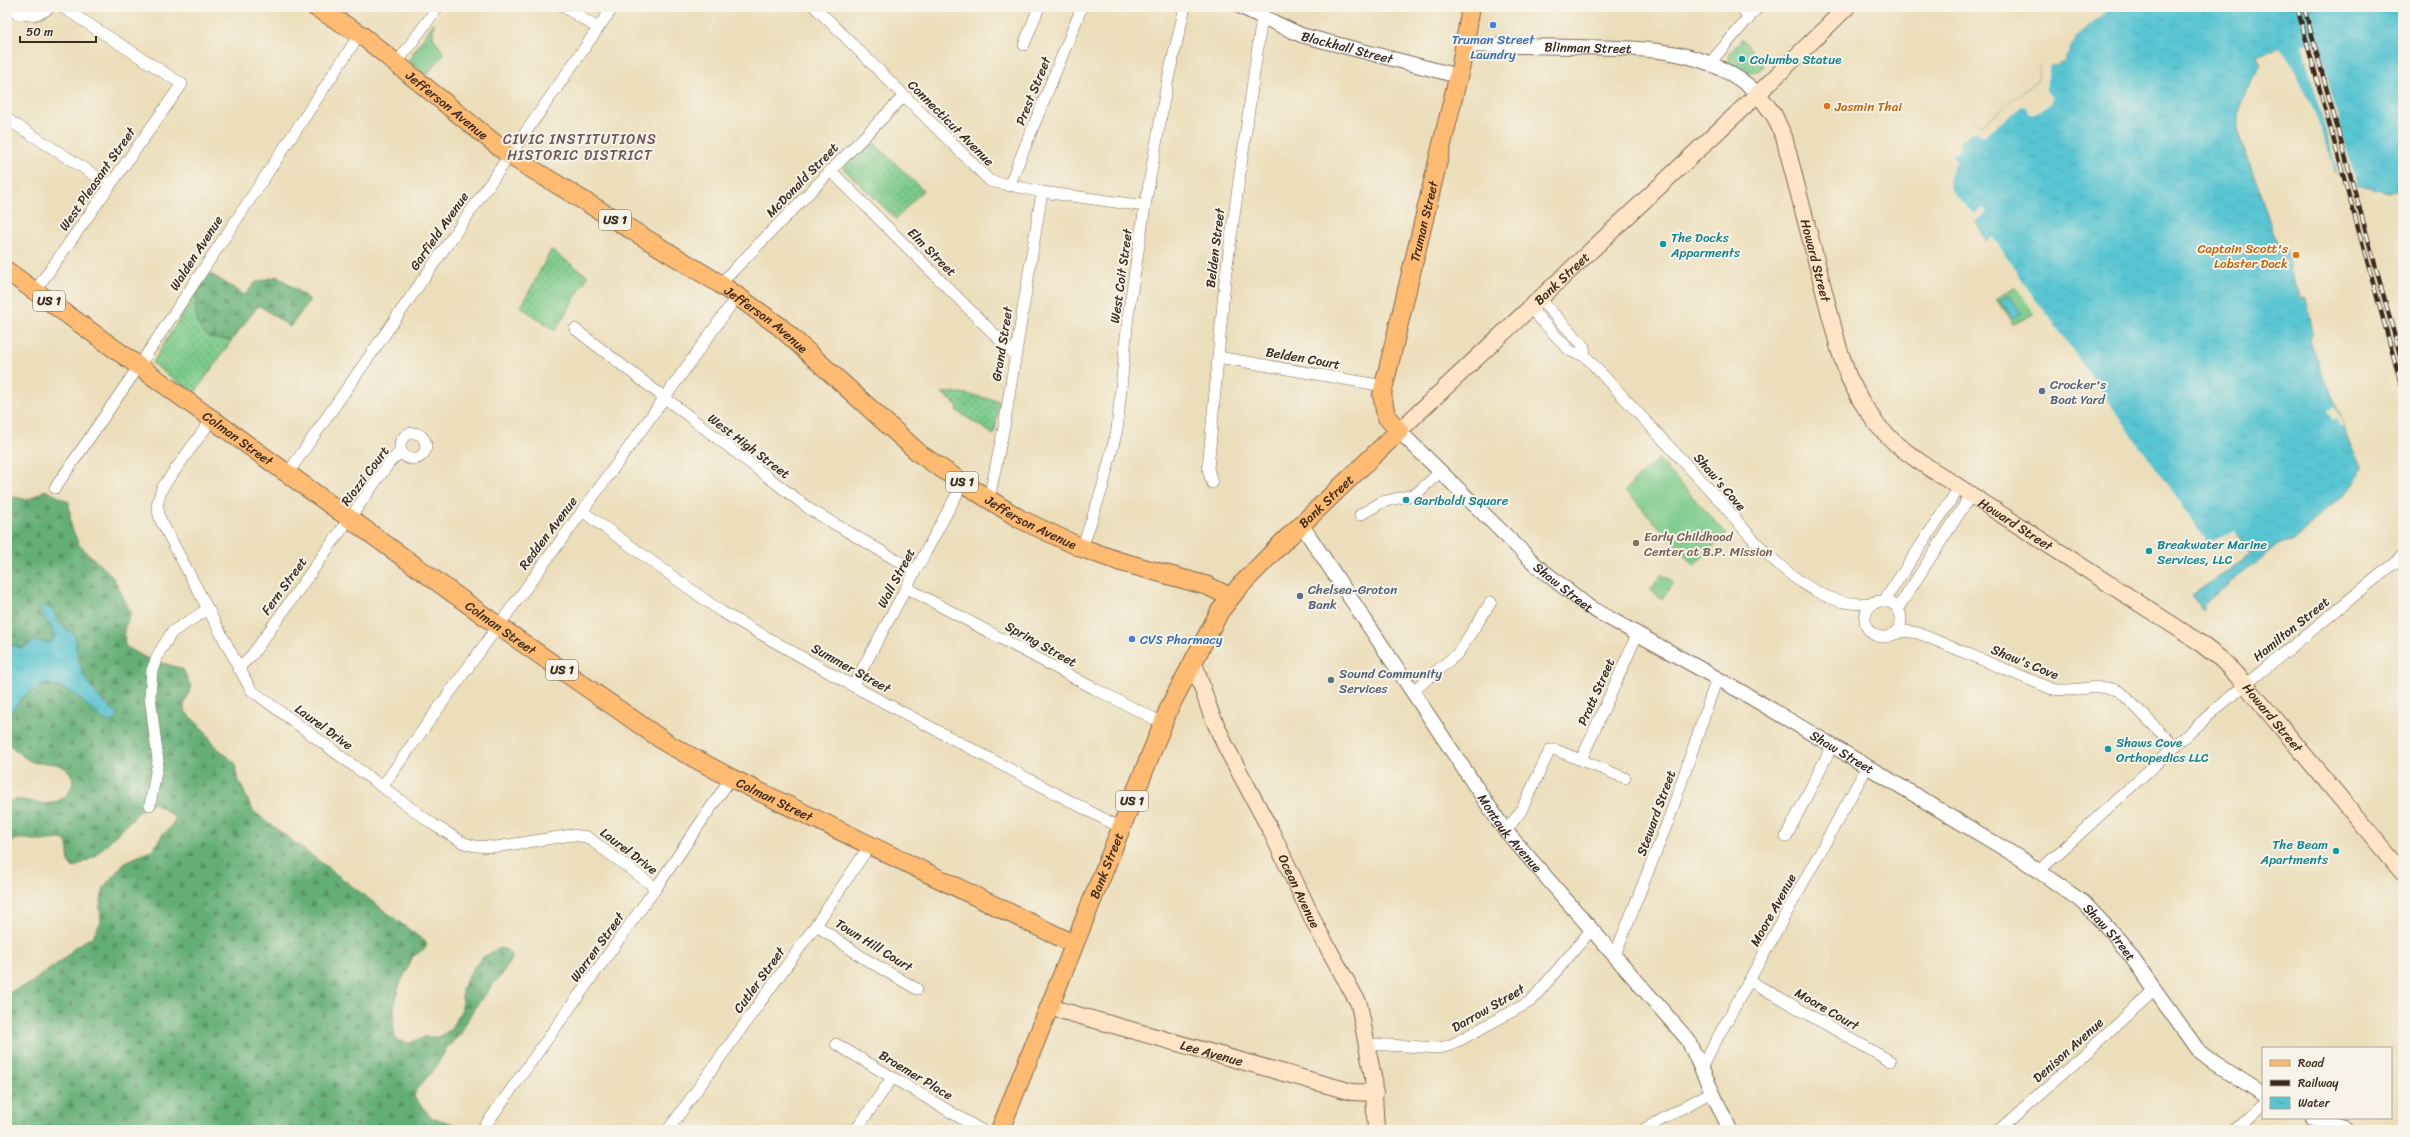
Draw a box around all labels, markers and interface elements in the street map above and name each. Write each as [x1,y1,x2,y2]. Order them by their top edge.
scale bar [20,18,96,44]
marker: Truman Street Laundry [1488,20,1498,30]
text: 50 m [26,21,53,43]
street label: Blackhall Street [1299,24,1396,70]
place label: Truman Street Laundry [1452,28,1535,66]
street label: Blinman Street [1544,35,1633,60]
place label: Columbo Statue [1750,48,1841,71]
street label: Prest Street [1009,52,1057,129]
marker: Columbo Statue [1737,54,1747,64]
street label: Jefferson Avenue [400,64,494,146]
street label: Connecticut Avenue [902,74,1000,172]
place label: Jasmin Thai [1834,95,1902,118]
marker: Jasmin Thai [1822,101,1832,111]
street label: West Pleasant Street [53,122,142,236]
district label: CIVIC INSTITUTIONS HISTORIC DISTRICT [503,127,657,168]
street label: McDonald Street [760,137,844,223]
street label: Truman Street [1403,178,1444,264]
street label: Garfield Avenue [403,187,475,275]
street label: Belden Street [1199,206,1231,289]
road number: US 1 [599,210,631,230]
street label: Walden Avenue [163,211,229,295]
street label: Howard Street [1794,216,1838,305]
street label: Elm Street [902,222,962,282]
place label: The Docks Apparments [1670,226,1741,264]
street label: West Coit Street [1103,227,1139,325]
place label: Captain Scott's Lobster Dock [2197,237,2288,275]
marker: The Docks Apparments [1658,239,1668,249]
street label: Bank Street [1528,246,1595,311]
marker: Captain Scott's Lobster Dock [2291,250,2301,260]
street label: Jefferson Avenue [719,279,814,359]
road number: US 1 [33,291,65,311]
street label: Grand Street [985,304,1019,383]
street label: Belden Court [1264,340,1342,376]
place label: Crocker's Boat Yard [2050,373,2106,411]
marker: Crocker's Boat Yard [2037,386,2047,396]
street label: Colman Street [198,404,279,472]
street label: West High Street [703,407,795,485]
street label: Riozzi Court [335,441,395,511]
street label: Shaw's Cove [1688,448,1752,516]
street label: Bank Street [1293,468,1359,534]
road number: US 1 [946,472,978,492]
street label: Jefferson Avenue [980,488,1081,555]
place label: Garibaldi Square [1414,489,1509,512]
street label: Redden Avenue [513,491,584,575]
street label: Howard Street [1974,491,2058,557]
marker: Garibaldi Square [1401,495,1411,505]
place label: Early Childhood Center at B.P. Mission [1644,525,1773,563]
place label: Breakwater Marine Services, LLC [2157,533,2267,571]
marker: Early Childhood Center at B.P. Mission [1631,538,1641,548]
street label: Wall Street [871,544,922,612]
marker: Breakwater Marine Services, LLC [2144,546,2154,556]
street label: Fern Street [255,552,313,620]
street label: Shaw Street [1529,556,1598,619]
place label: Chelsea-Groton Bank [1308,578,1397,616]
marker: Chelsea-Groton Bank [1295,591,1305,601]
street label: Hamilton Street [2248,591,2335,667]
street label: Colman Street [460,594,542,661]
street label: Spring Street [1001,615,1081,673]
place label: CVS Pharmacy [1140,628,1223,651]
marker: CVS Pharmacy [1127,634,1137,644]
street label: Summer Street [807,637,896,700]
street label: Shaw's Cove [1988,638,2062,686]
street label: Pratt Street [1571,654,1621,729]
road number: US 1 [546,660,578,680]
place label: Sound Community Services [1339,662,1442,700]
marker: Sound Community Services [1326,675,1336,685]
street label: Howard Street [2237,678,2309,758]
street label: Laurel Drive [290,698,358,756]
street label: Shaw Street [1806,724,1879,780]
place label: Shaws Cove Orthopedics LLC [2116,731,2209,769]
marker: Shaws Cove Orthopedics LLC [2103,744,2113,754]
street label: Steward Street [1630,767,1682,859]
street label: Colman Street [732,771,818,828]
street label: Montauk Avenue [1472,788,1548,877]
road number: US 1 [1116,791,1148,811]
street label: Laurel Drive [595,821,663,881]
street label: Bank Street [1082,828,1130,902]
place label: The Beam Apartments [2260,833,2329,871]
marker: The Beam Apartments [2331,846,2341,856]
street label: Ocean Avenue [1272,850,1327,932]
street label: Moore Avenue [1743,869,1803,951]
street label: Shaw Street [2078,897,2142,966]
street label: Warren Street [564,907,631,987]
street label: Town Hill Court [831,912,918,978]
street label: Cutler Street [727,941,791,1018]
street label: Darrow Street [1447,977,1530,1038]
street label: Moore Court [1790,981,1864,1037]
street label: Denison Avenue [2027,1012,2109,1088]
street label: Lee Avenue [1178,1033,1246,1072]
street label: Braemer Place [875,1044,958,1106]
legend [2262,1047,2392,1119]
text: Road [2298,1052,2325,1074]
text: Railway [2298,1072,2339,1094]
text: Water [2298,1092,2331,1114]

